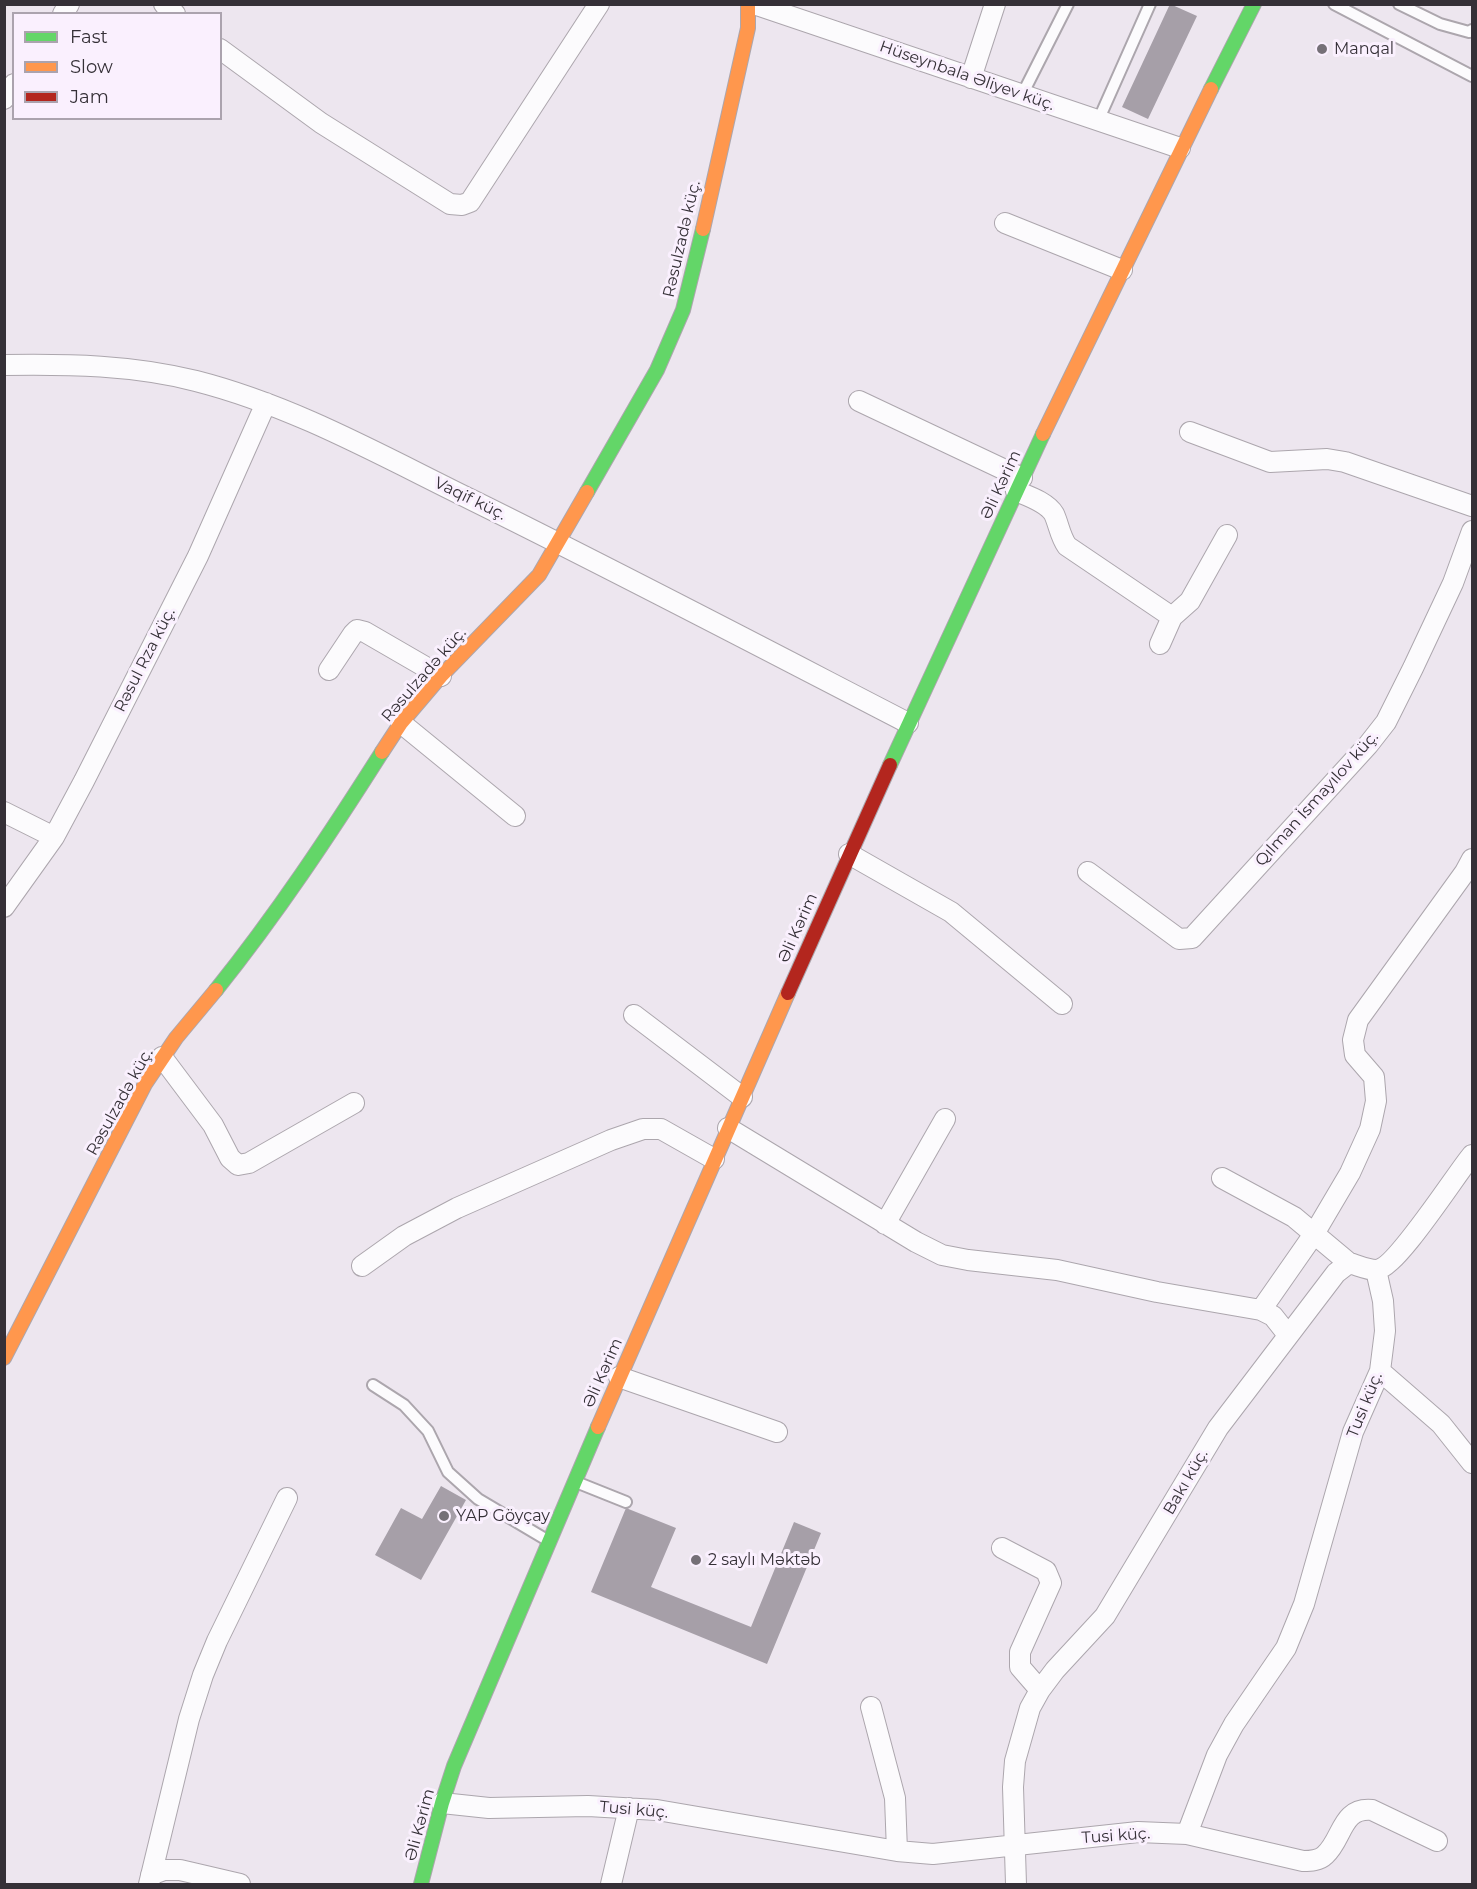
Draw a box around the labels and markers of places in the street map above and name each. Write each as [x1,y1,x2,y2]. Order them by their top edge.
place label: Manqal [1334,39,1394,59]
marker: Manqal [1315,42,1329,56]
place label: YAP Göyçay [456,1506,550,1526]
marker: YAP Göyçay [437,1509,451,1523]
place label: 2 saylı Məktəb [708,1550,821,1570]
marker: 2 saylı Məktəb [689,1553,703,1567]

